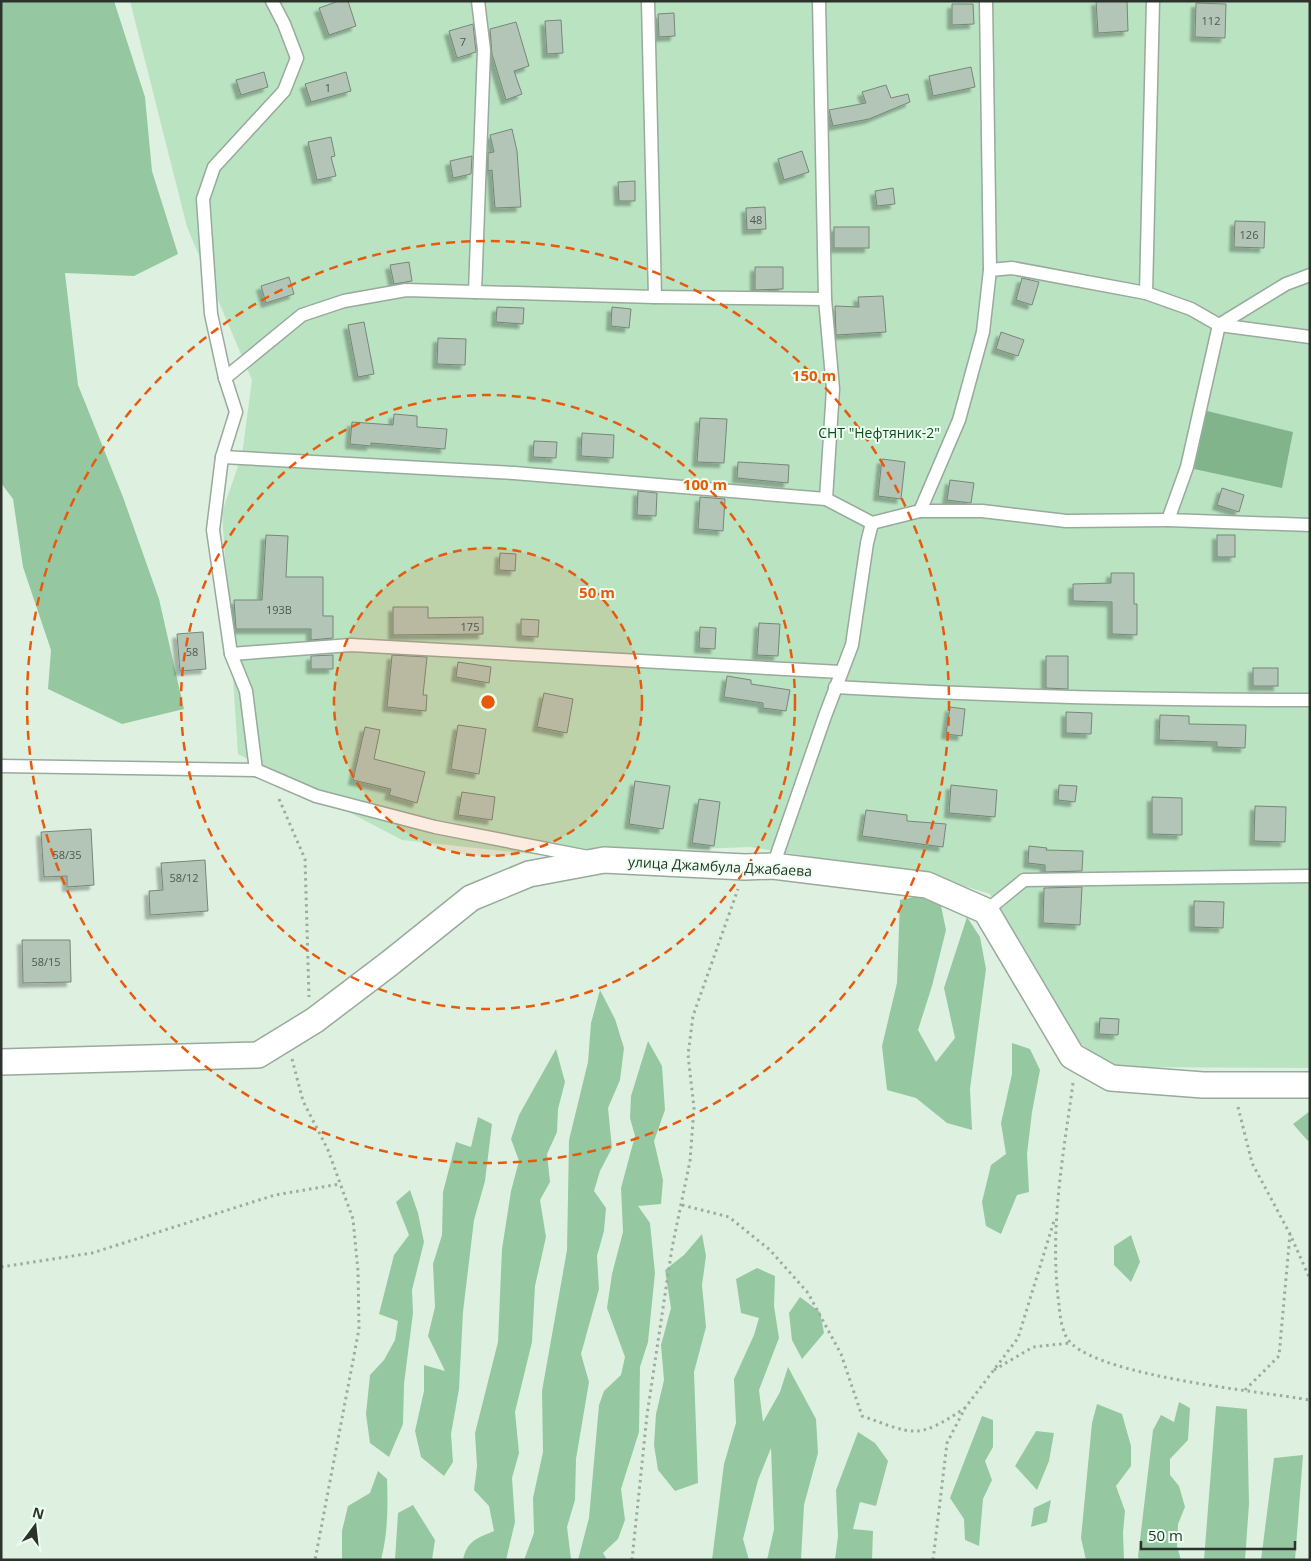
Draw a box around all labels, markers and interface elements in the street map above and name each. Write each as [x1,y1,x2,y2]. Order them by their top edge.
house number: 112 [1202,13,1220,28]
house number: 7 [460,34,466,49]
house number: 1 [325,80,331,95]
house number: 48 [750,212,762,227]
house number: 126 [1240,227,1258,242]
text: 150 m [792,365,836,385]
park label: СНТ "Нефтяник-2" [818,423,940,442]
text: 100 m [683,474,727,494]
text: 50 m [579,582,615,602]
house number: 193В [266,602,292,617]
house number: 175 [461,619,479,634]
house number: 58 [186,644,198,659]
centre of rings [479,693,497,711]
house number: 58/35 [52,847,82,862]
street label: улица Джамбула Джабаева [628,852,812,880]
house number: 58/12 [169,870,199,885]
house number: 58/15 [31,954,61,969]
north arrow [10,1501,60,1551]
text: N [31,1502,46,1524]
scale bar [1141,1518,1295,1550]
text: 50 m [1148,1525,1183,1545]

